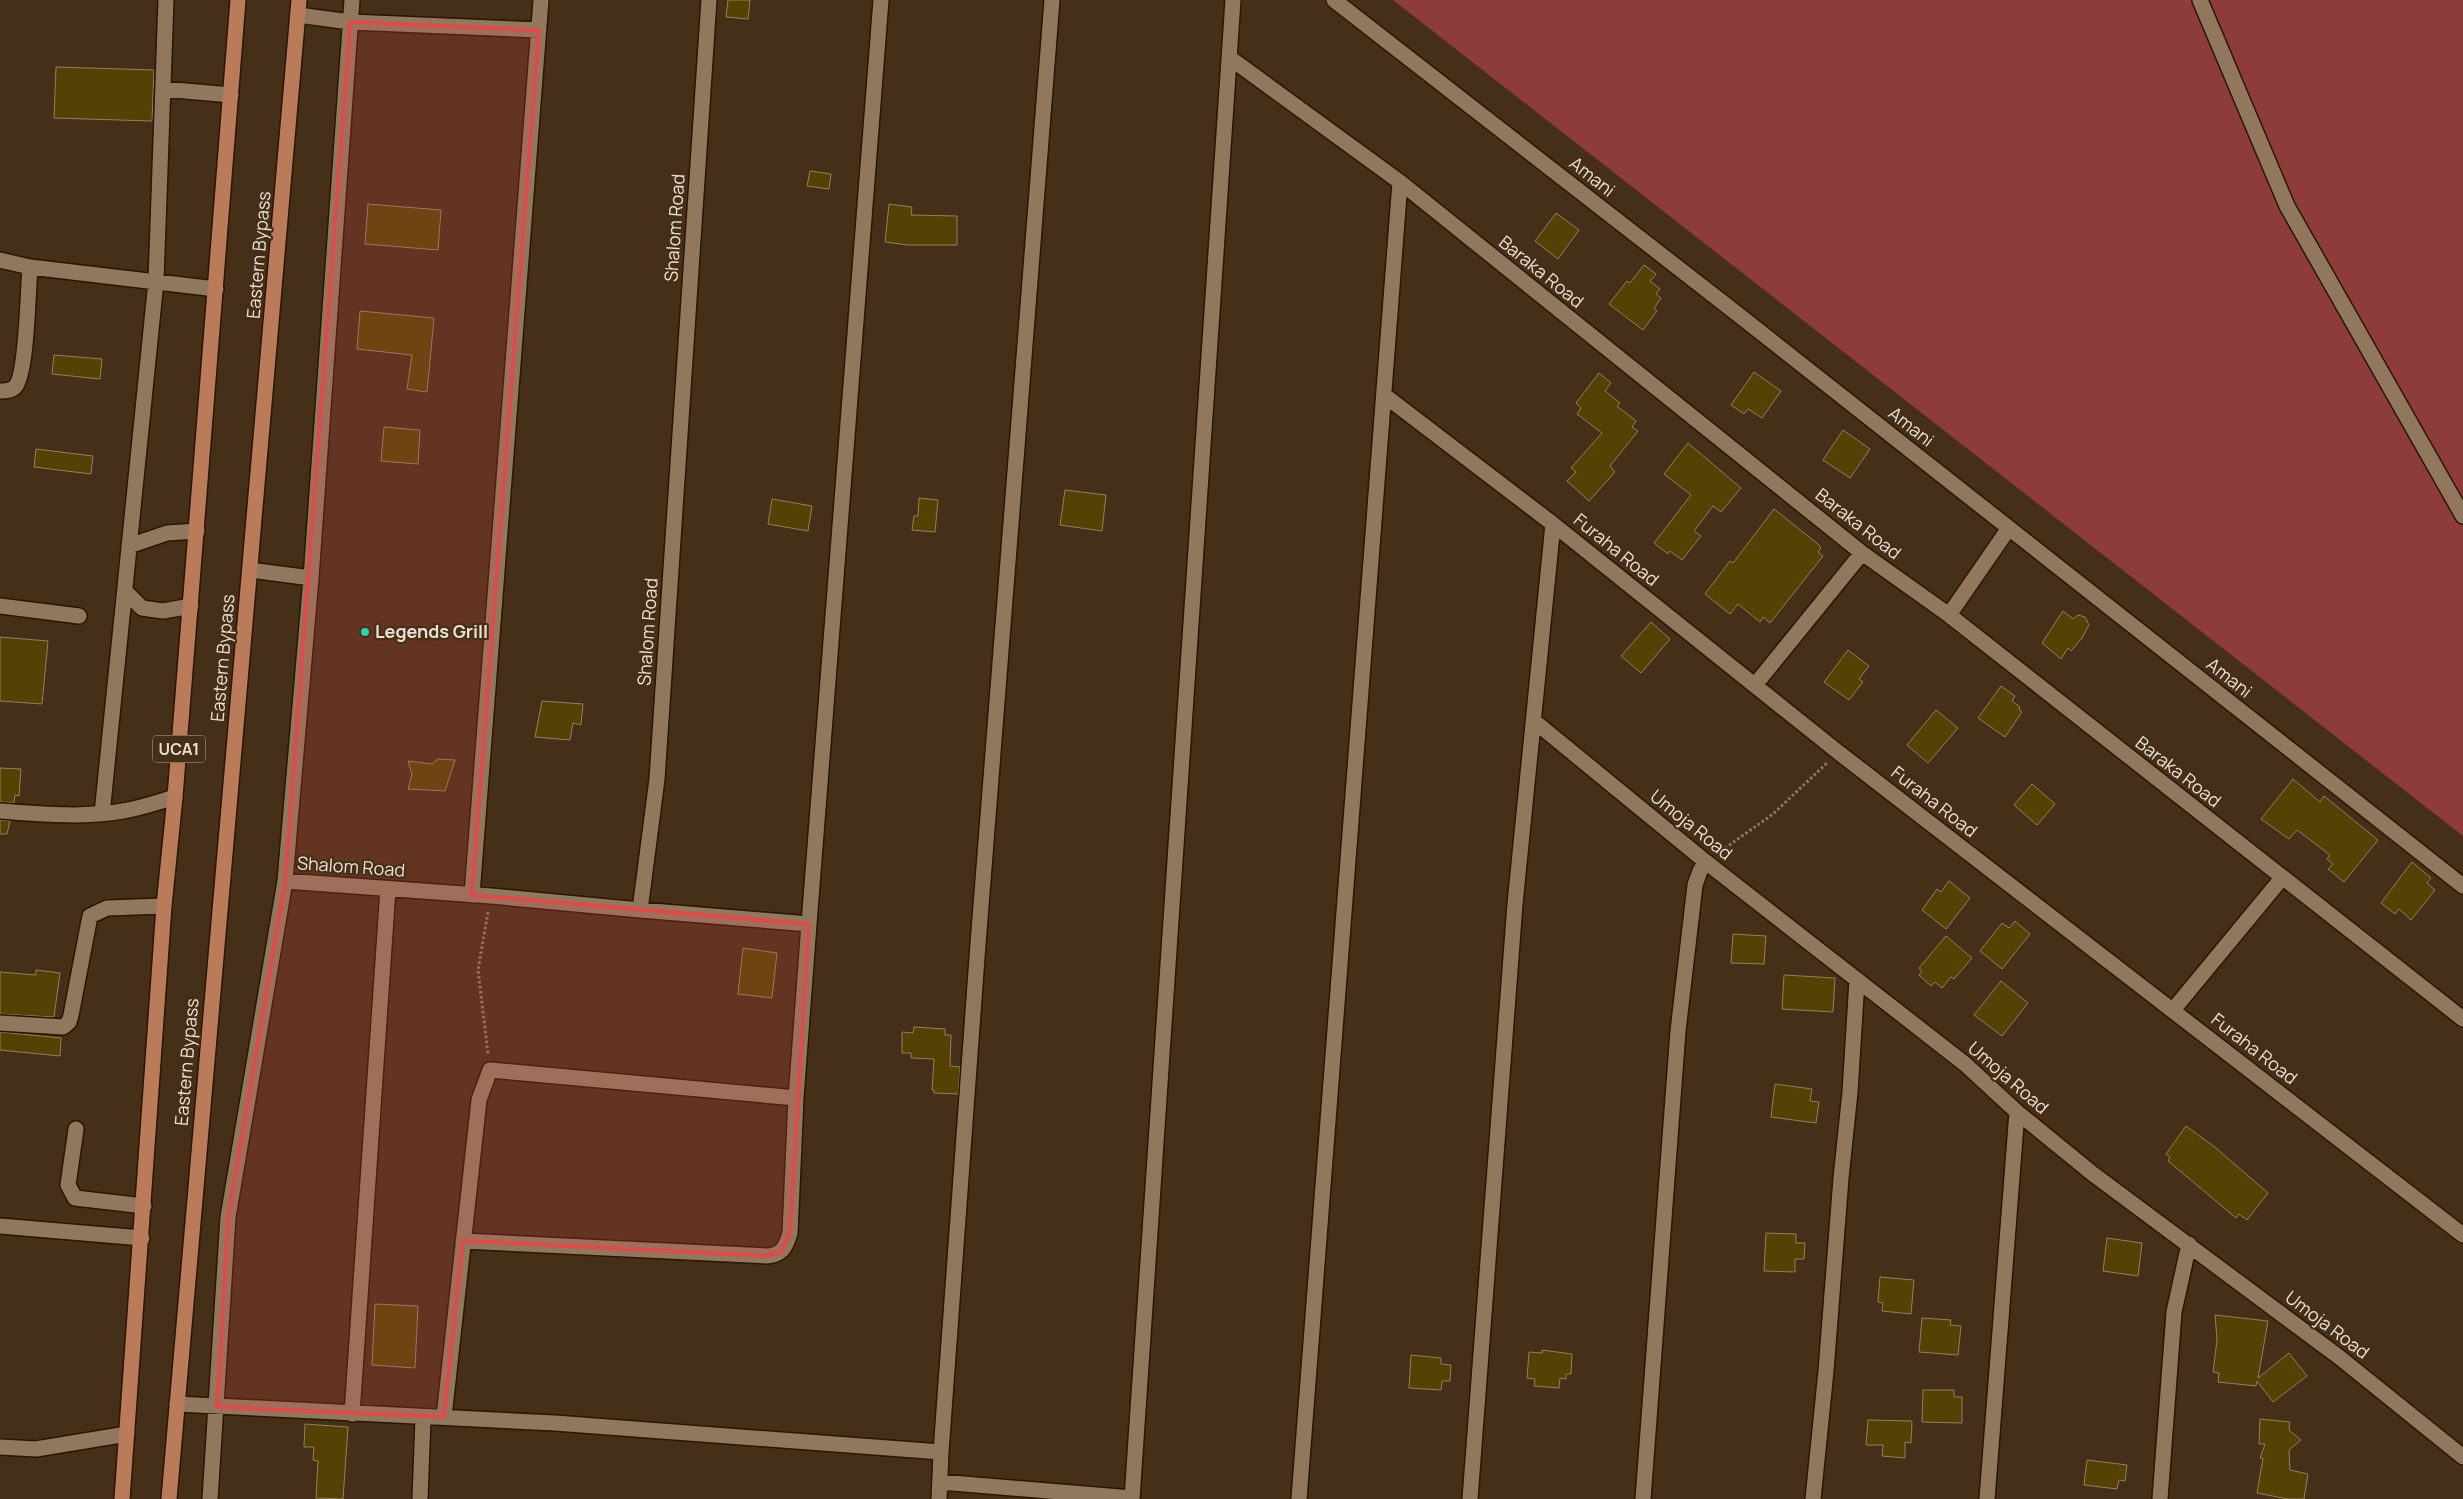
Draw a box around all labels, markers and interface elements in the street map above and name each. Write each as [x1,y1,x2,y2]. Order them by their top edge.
street label: Amani [1565,151,1620,202]
street label: Shalom Road [658,173,690,283]
street label: Eastern Bypass [240,190,276,320]
street label: Baraka Road [1494,230,1589,313]
street label: Amani [1884,401,1939,452]
street label: Baraka Road [1811,482,1906,564]
street label: Furaha Road [1569,508,1664,591]
street label: Shalom Road [631,577,663,687]
street label: Eastern Bypass [204,593,240,723]
place label: Legends Grill [375,619,488,643]
marker: Legends Grill [359,626,371,638]
street label: Amani [2202,652,2257,703]
street label: Baraka Road [2131,730,2226,812]
road number: UCA1 [153,736,205,762]
street label: Furaha Road [1887,760,1983,842]
street label: Umoja Road [1646,784,1738,865]
street label: Shalom Road [296,850,406,882]
street label: Eastern Bypass [168,997,204,1127]
street label: Furaha Road [2207,1007,2303,1089]
street label: Umoja Road [1963,1036,2054,1119]
street label: Umoja Road [2281,1285,2374,1364]

